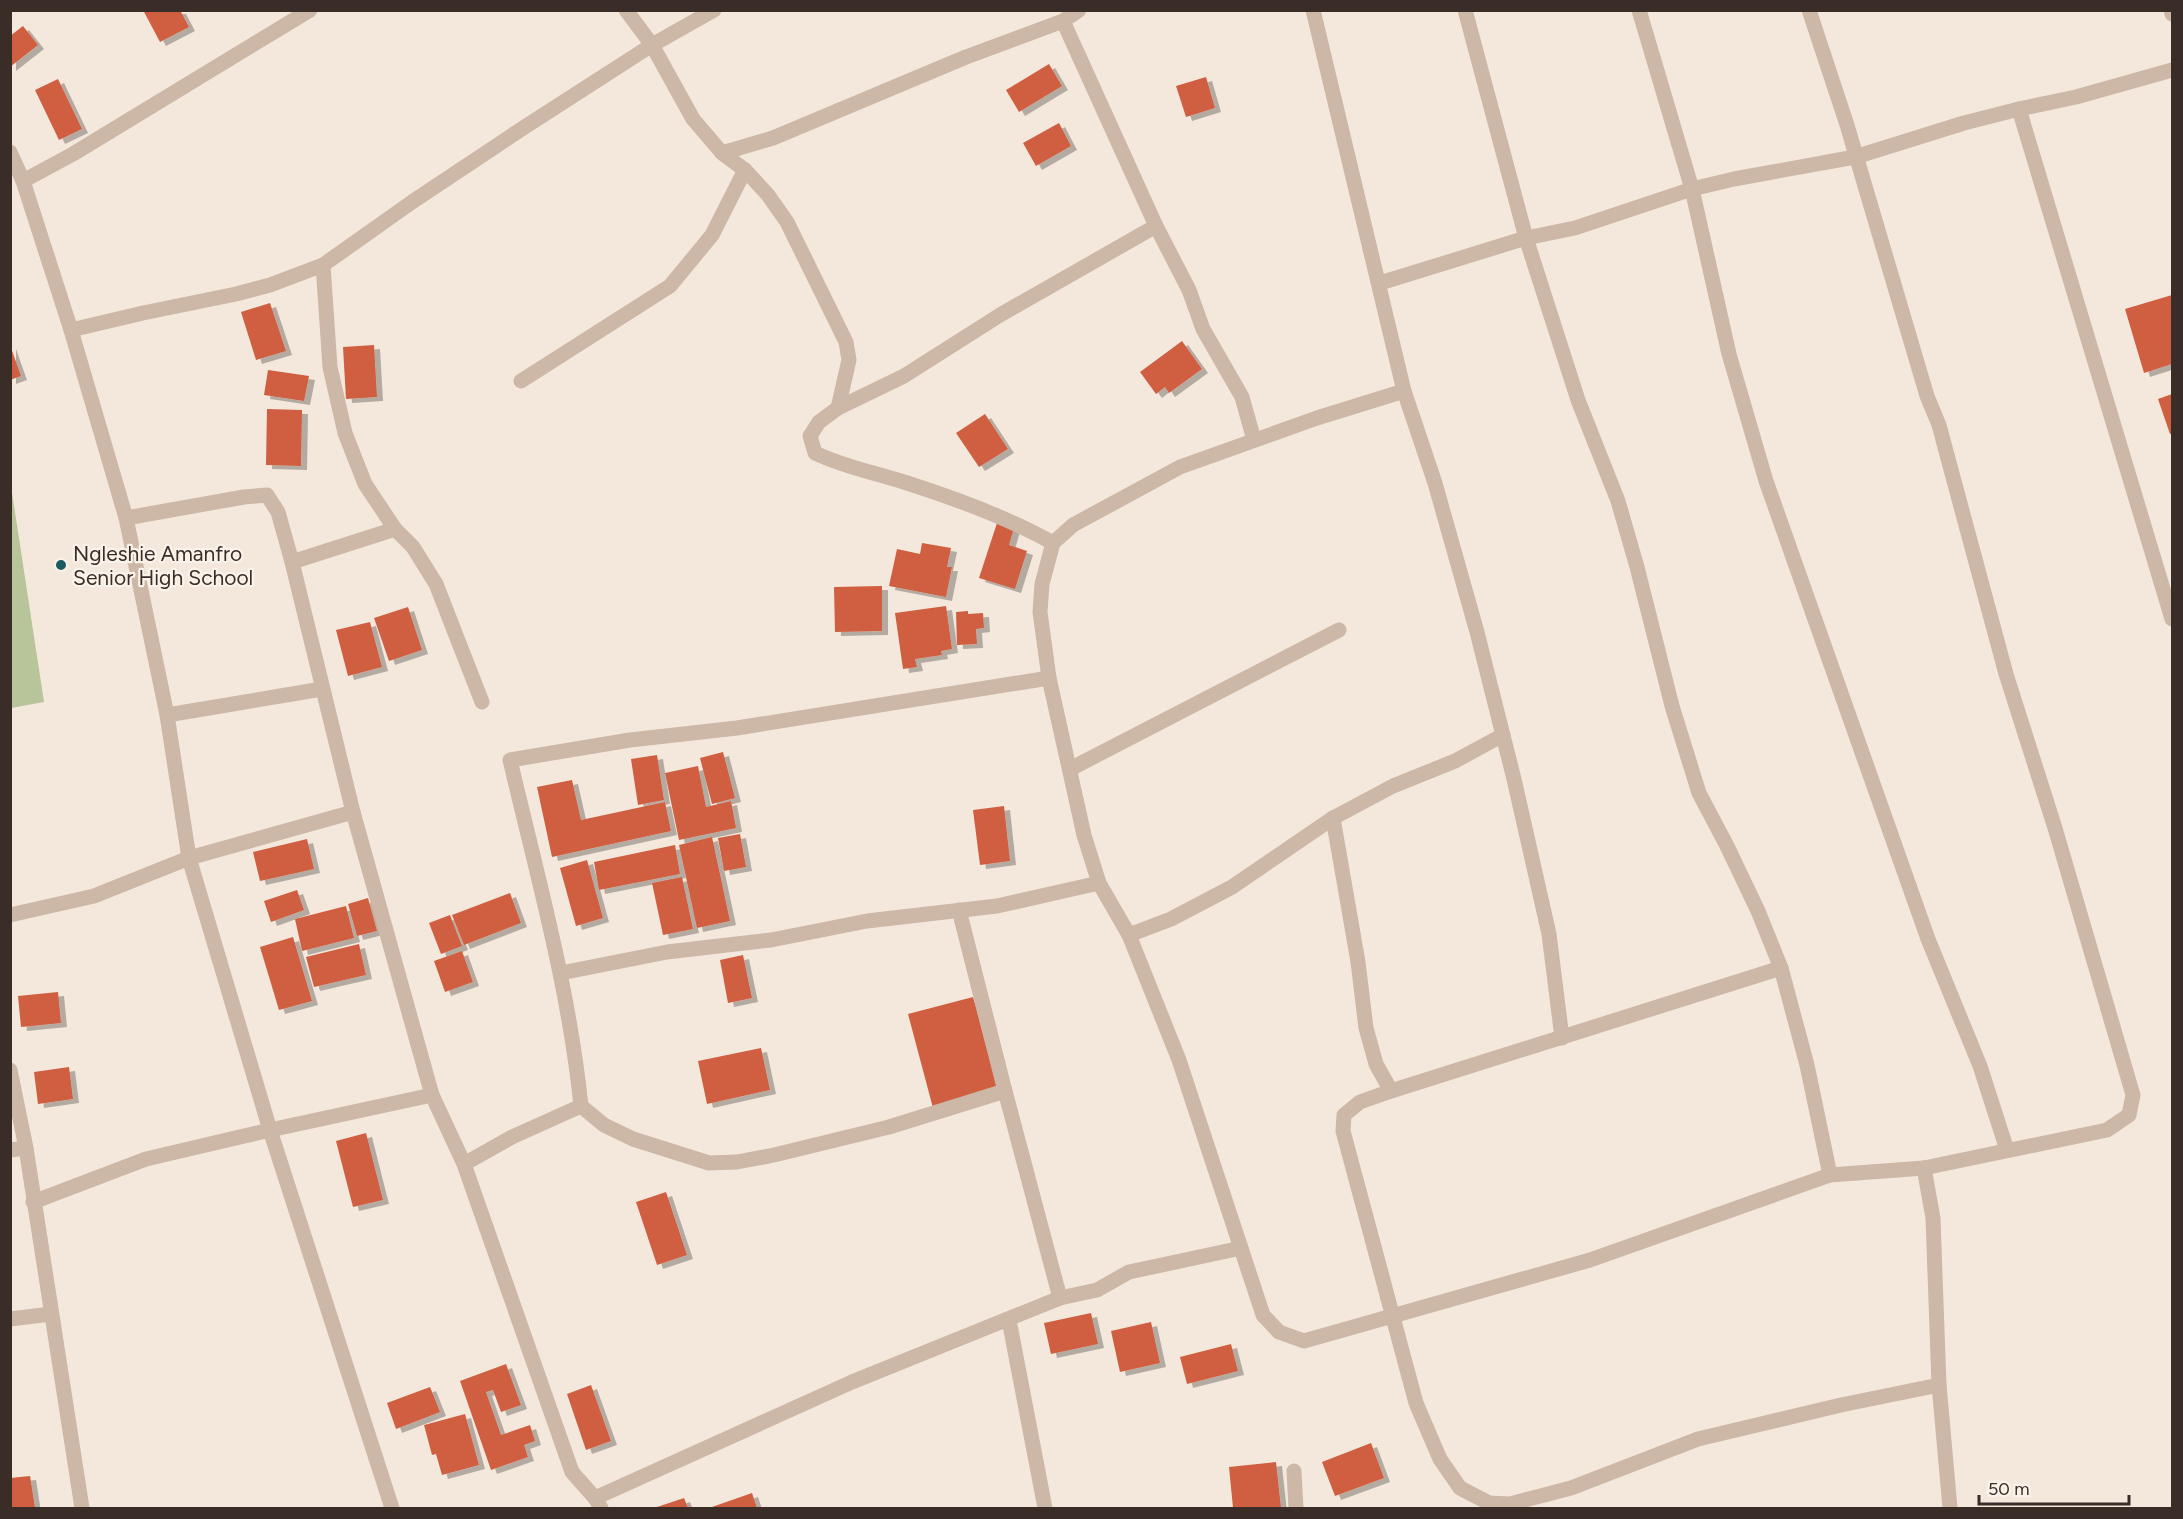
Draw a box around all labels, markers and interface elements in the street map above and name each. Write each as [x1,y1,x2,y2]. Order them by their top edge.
place label: Ngleshie Amanfro Senior High School [73,541,253,590]
marker: Ngleshie Amanfro Senior High School [54,558,68,572]
scale bar [1979,1468,2129,1506]
text: 50 m [1988,1478,2030,1500]

